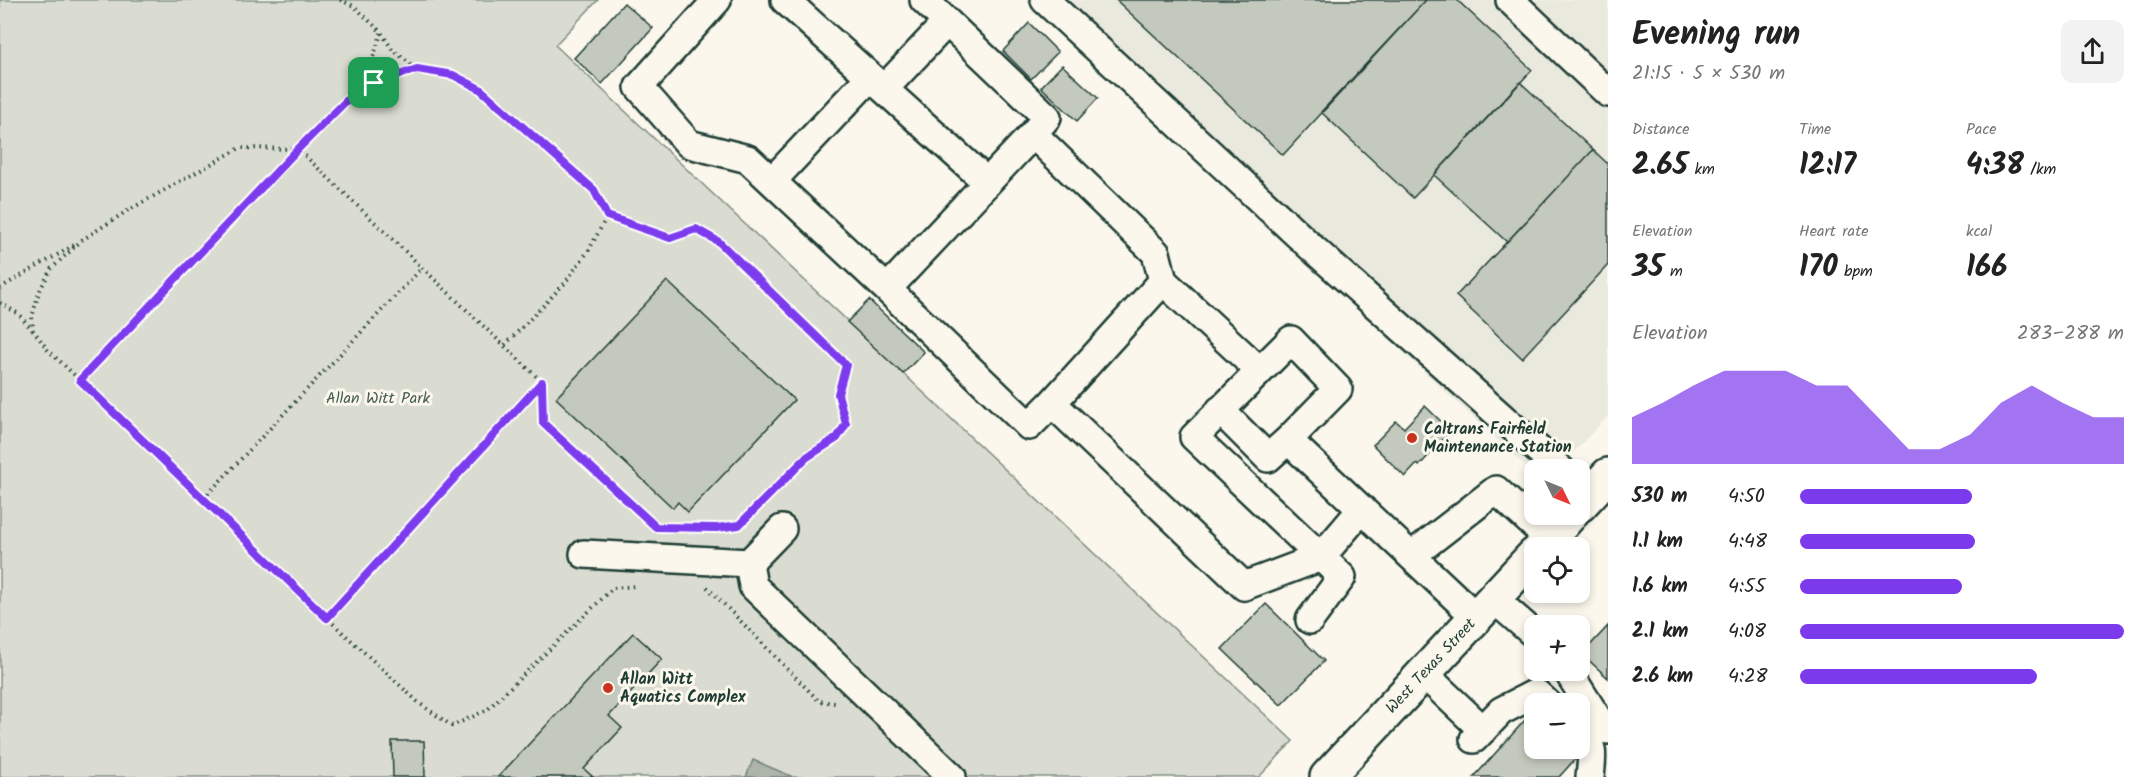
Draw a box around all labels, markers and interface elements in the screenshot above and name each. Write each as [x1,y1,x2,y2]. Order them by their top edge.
text: Evening run [1632,9,1800,62]
button: share [2061,20,2124,83]
pin [348,57,399,108]
text: 21:15 · 5 × 530 m [1632,58,1785,90]
icon: arrive [357,66,390,99]
text: Distance [1632,117,1690,142]
text: Time [1799,117,1831,142]
text: Pace [1966,117,1997,142]
text: 2.65 [1632,142,1688,190]
text: 12:17 [1799,142,1856,190]
text: 4:38 [1966,142,2024,190]
text: km [1688,157,1715,182]
text: /km [2024,157,2056,182]
text: Elevation [1632,219,1693,244]
text: Heart rate [1799,219,1869,244]
text: kcal [1966,219,1992,244]
text: 35 [1632,244,1664,292]
text: 170 [1799,244,1838,292]
text: 166 [1966,244,2008,292]
text: m [1664,259,1683,284]
text: bpm [1838,259,1873,284]
text: Elevation [1632,318,1708,350]
text: 283–288 m [2017,318,2124,350]
park label: Allan Witt Park [326,386,431,411]
place label: Caltrans Fairfield Maintenance Station [1424,417,1572,460]
marker: Caltrans Fairfield Maintenance Station [1405,431,1419,445]
north arrow [1524,459,1590,525]
map controls [1524,459,1590,759]
text: 530 m [1632,481,1687,513]
text: 4:50 [1728,481,1765,513]
text: 1.1 km [1632,526,1683,558]
text: 4:48 [1728,526,1767,558]
button: locate [1524,537,1590,603]
text: 1.6 km [1632,571,1688,603]
text: 4:55 [1728,571,1765,603]
street label: West Texas Street [1380,612,1482,719]
button: + [1524,615,1590,681]
text: 2.1 km [1632,616,1688,648]
text: 4:08 [1728,616,1766,648]
text: 2.6 km [1632,661,1693,693]
text: 4:28 [1728,661,1768,693]
place label: Allan Witt Aquatics Complex [620,667,746,710]
marker: Allan Witt Aquatics Complex [601,681,615,695]
button: − [1524,693,1590,759]

